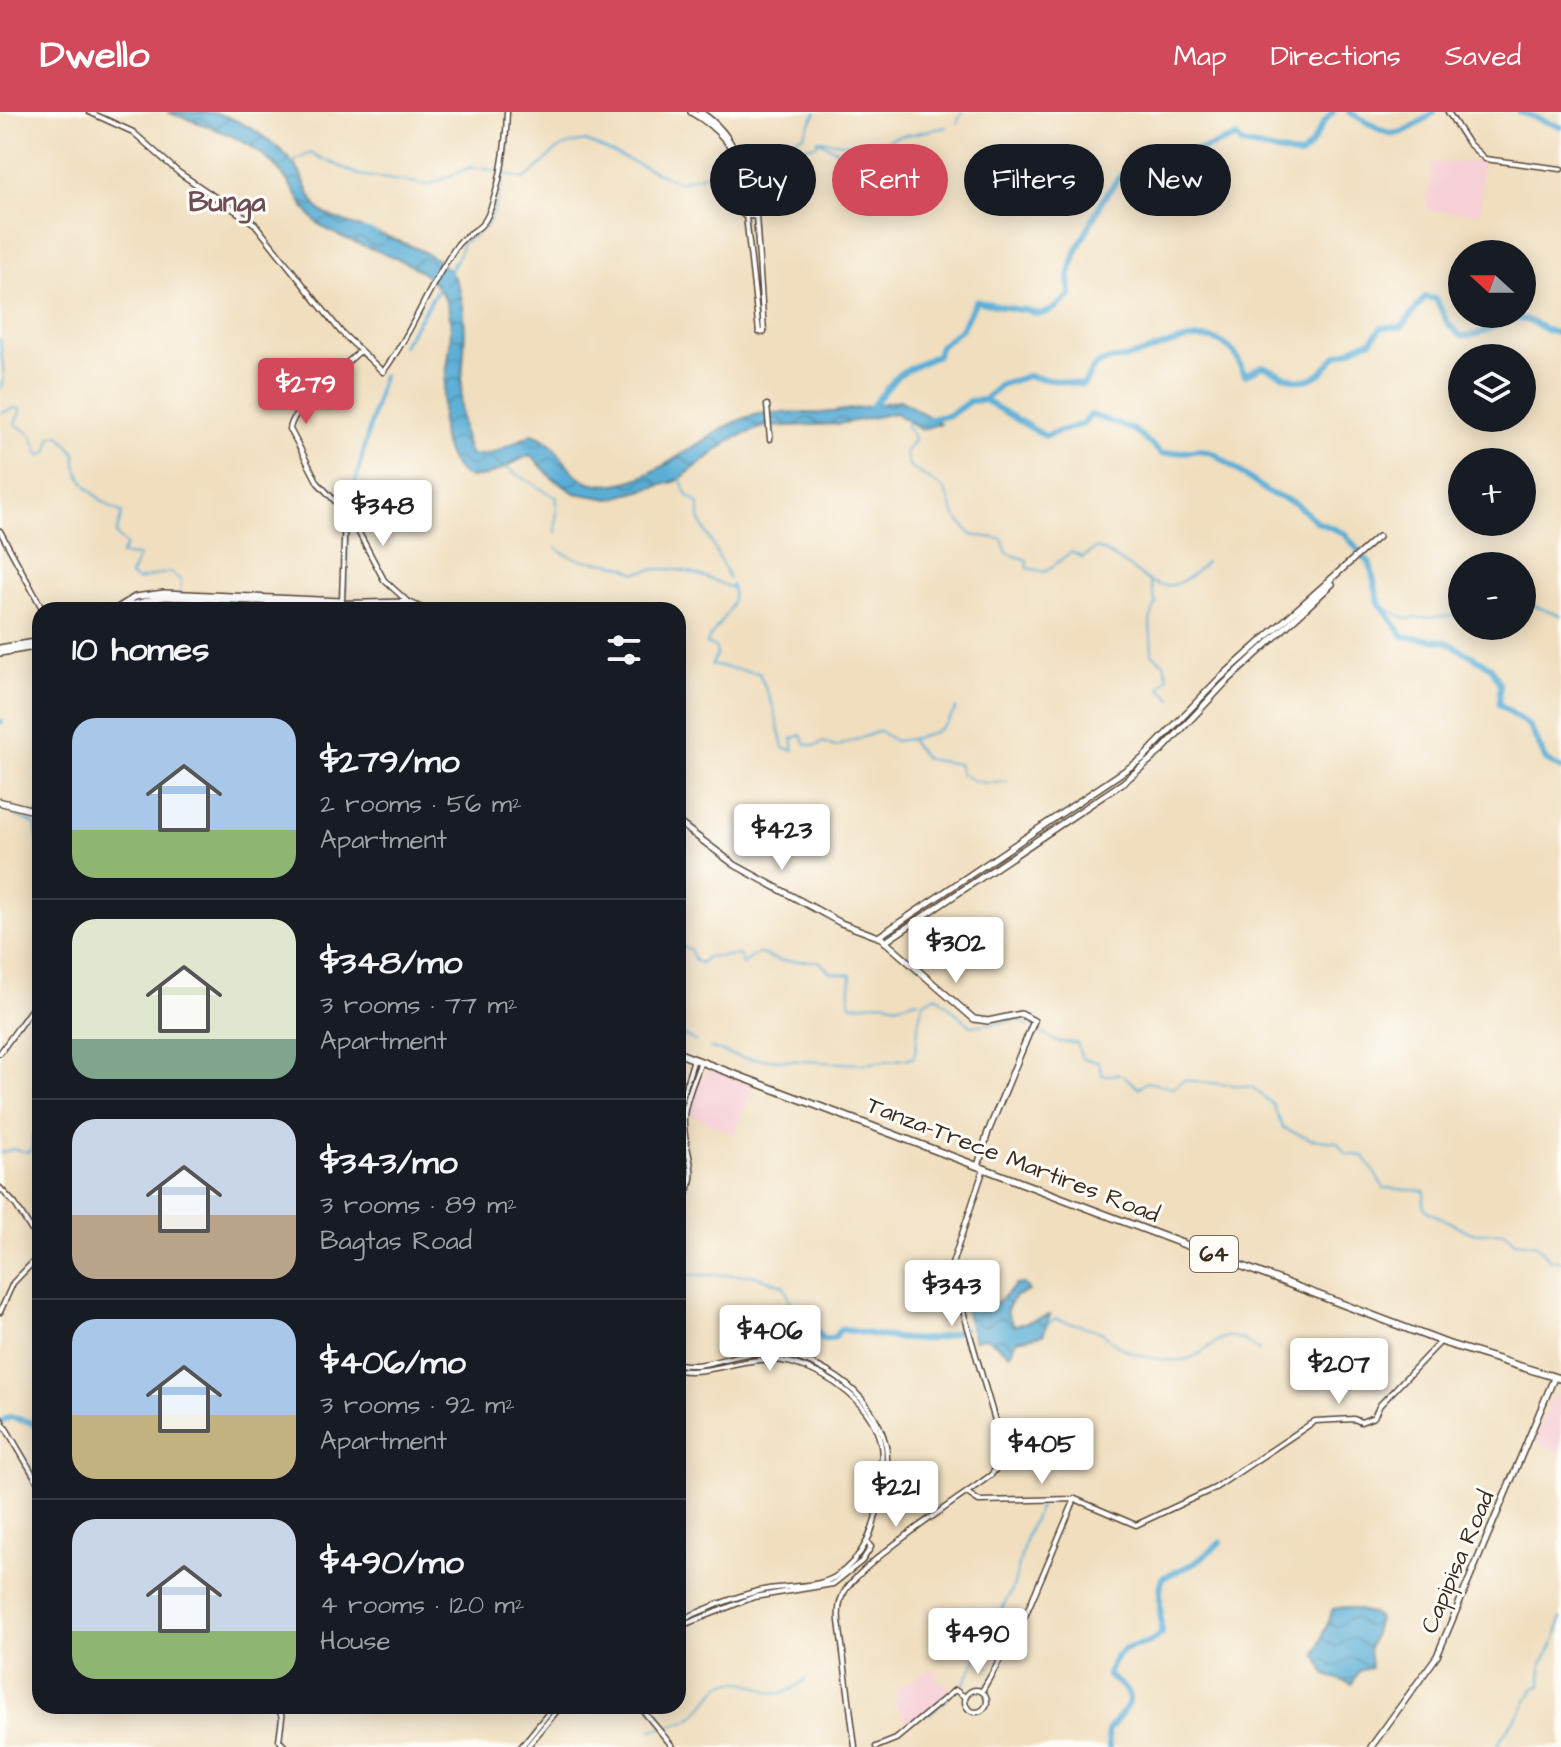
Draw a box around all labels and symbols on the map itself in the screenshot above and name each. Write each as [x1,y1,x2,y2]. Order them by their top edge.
district label: Bunga [189,183,266,224]
north arrow [1448,240,1536,328]
pin: $279 [259,358,353,426]
pin: $348 [336,480,430,548]
pin: $423 [735,804,829,872]
pin: $302 [909,917,1003,985]
street label: Tanza-Trece Martires Road [862,1088,1164,1232]
road number: 64 [1190,1236,1238,1272]
pin: $343 [905,1260,999,1328]
pin: $406 [723,1305,817,1373]
pin: $207 [1292,1338,1386,1406]
pin: $405 [995,1418,1089,1486]
pin: $221 [849,1461,943,1529]
street label: Capipisa Road [1413,1485,1503,1639]
pin: $490 [931,1608,1025,1676]

